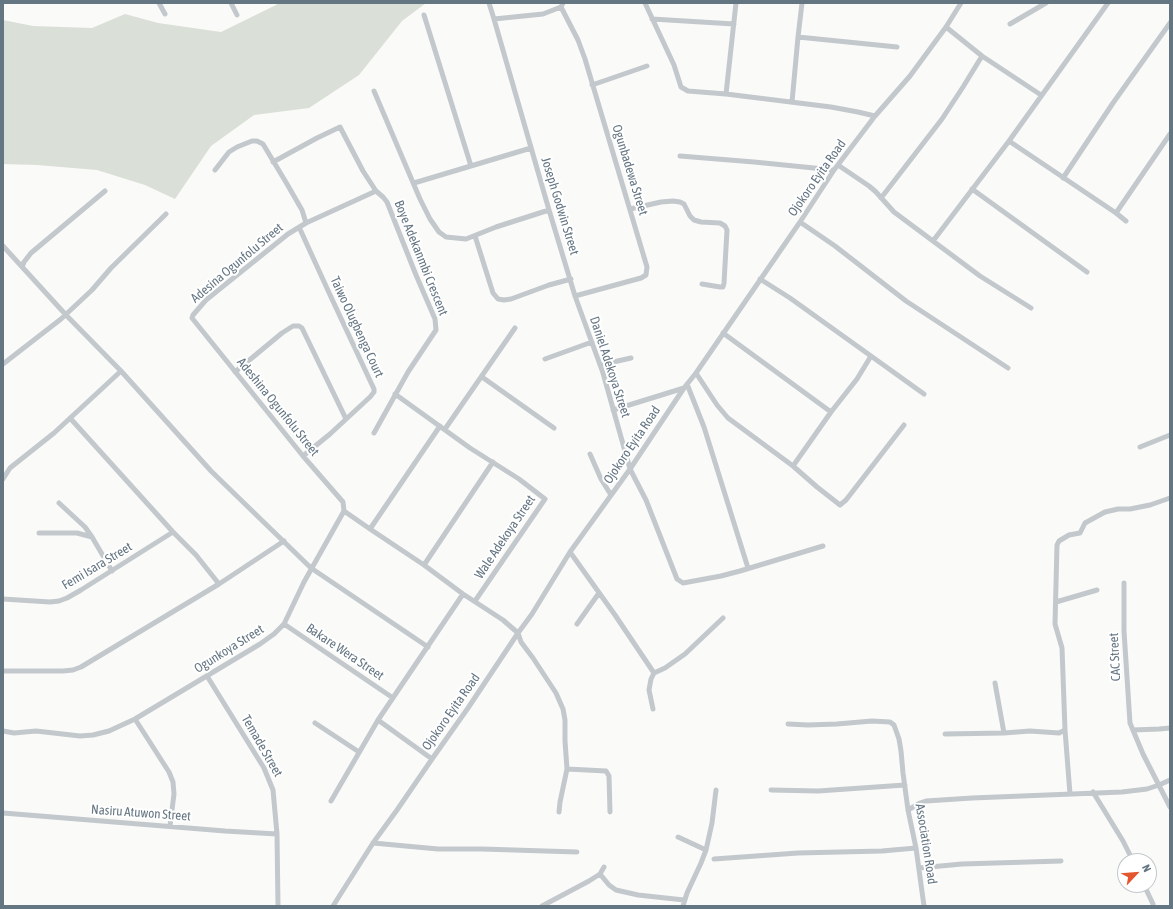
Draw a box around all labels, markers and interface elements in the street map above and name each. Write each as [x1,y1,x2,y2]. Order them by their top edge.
street label: Ogunbadewa Street [609,123,651,217]
street label: Ojokoro Eyita Road [785,137,849,219]
street label: Joseph Godwin Street [538,155,582,257]
street label: Boye Adekanmbi Crescent [391,198,451,318]
street label: Adesina Ogunfolu Street [188,220,286,306]
street label: Taiwo Olugbenga Court [327,274,387,380]
street label: Daniel Adekoya Street [586,315,634,419]
street label: Adeshina Ogunfolu Street [234,355,322,459]
street label: Ojokoro Eyita Road [600,403,664,487]
street label: Wale Adekoya Street [471,492,539,582]
street label: Femi Isara Street [59,539,135,593]
street label: Bakare Wera Street [303,620,387,684]
street label: Ogunkoya Street [191,622,267,676]
street label: CAC Street [1106,632,1124,682]
street label: Ojokoro Eyita Road [419,671,483,753]
street label: Temade Street [238,712,286,780]
street label: Nasiru Atuwon Street [91,802,191,824]
street label: Association Road [912,803,940,885]
north arrow [1117,853,1157,893]
text: N [1140,863,1154,874]

